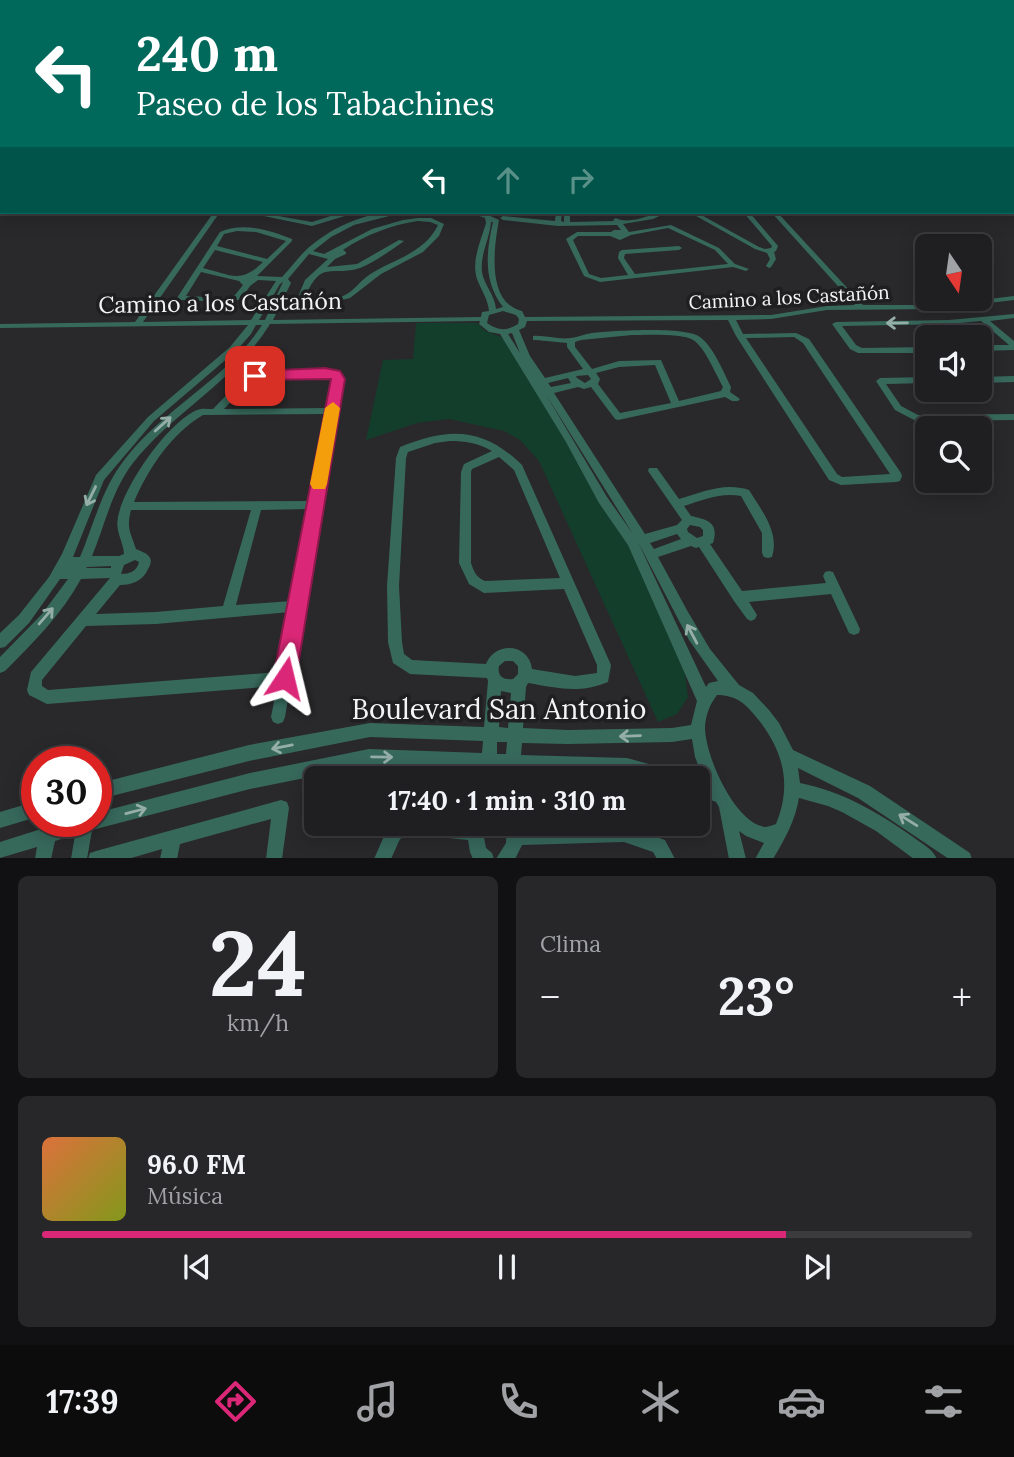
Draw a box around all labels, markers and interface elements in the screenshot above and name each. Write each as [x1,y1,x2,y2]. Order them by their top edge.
text: 240 m [136,22,278,84]
icon: left [21,28,112,119]
text: Paseo de los Tabachines [136,83,495,124]
icon: left [416,161,454,199]
icon: ahead [489,161,527,199]
icon: right [562,161,600,199]
north arrow [915,234,992,312]
map controls [915,234,992,493]
street label: Camino a los Castañón [688,280,890,314]
street label: Camino a los Castañón [98,286,342,319]
one-way arrow [886,316,909,330]
button: sound [915,325,992,402]
pin [225,346,285,406]
icon: arrive [236,357,274,395]
one-way arrow [154,416,171,433]
button: search [915,416,992,493]
one-way arrow [84,485,98,506]
one-way arrow [38,607,54,625]
one-way arrow [685,624,699,644]
position arrow [248,641,322,715]
street label: Boulevard San Antonio [352,691,646,727]
one-way arrow [619,729,642,743]
one-way arrow [271,741,293,754]
speed limit sign: 30 [21,746,112,837]
one-way arrow [370,751,393,764]
text: 17:40 · 1 min · 310 m [388,784,626,817]
one-way arrow [124,804,147,817]
one-way arrow [899,812,918,827]
text: 24 [209,904,307,1021]
text: Clima [540,929,601,958]
text: 23° [718,963,794,1029]
text: − [540,973,560,1021]
text: + [952,973,972,1021]
text: km/h [227,1008,289,1037]
text: 96.0 FM [147,1148,246,1181]
text: Música [147,1181,223,1210]
icon: previous [178,1248,216,1286]
icon: pause [488,1248,526,1286]
icon: next [798,1248,836,1286]
icon: directions [211,1377,260,1426]
icon: music [353,1377,402,1426]
icon: phone [494,1377,543,1426]
icon: climate [636,1377,685,1426]
icon: car [777,1377,826,1426]
icon: filters [919,1377,968,1426]
text: 17:39 [46,1381,119,1422]

